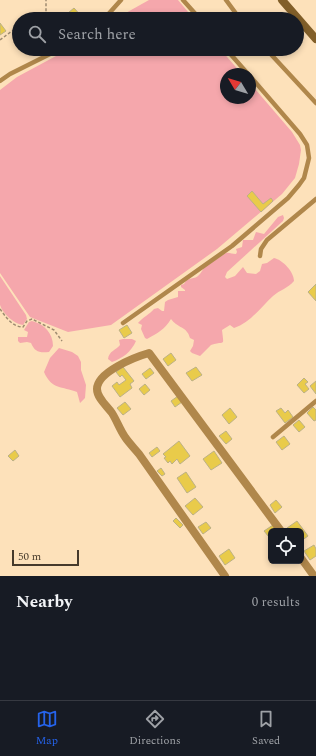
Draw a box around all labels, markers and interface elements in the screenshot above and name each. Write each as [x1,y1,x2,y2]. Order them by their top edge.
search box [12,12,304,56]
icon: search [26,23,48,45]
text: Search here [58,23,136,46]
north arrow [220,68,256,104]
map controls [268,528,304,564]
button: locate [268,528,304,564]
scale bar [12,548,79,567]
text: 50 m [18,548,41,565]
text: Nearby [16,589,72,615]
text: 0 results [252,592,300,612]
tab: Map [36,708,58,749]
tab: Directions [129,708,181,749]
tab: Saved [252,708,280,749]

